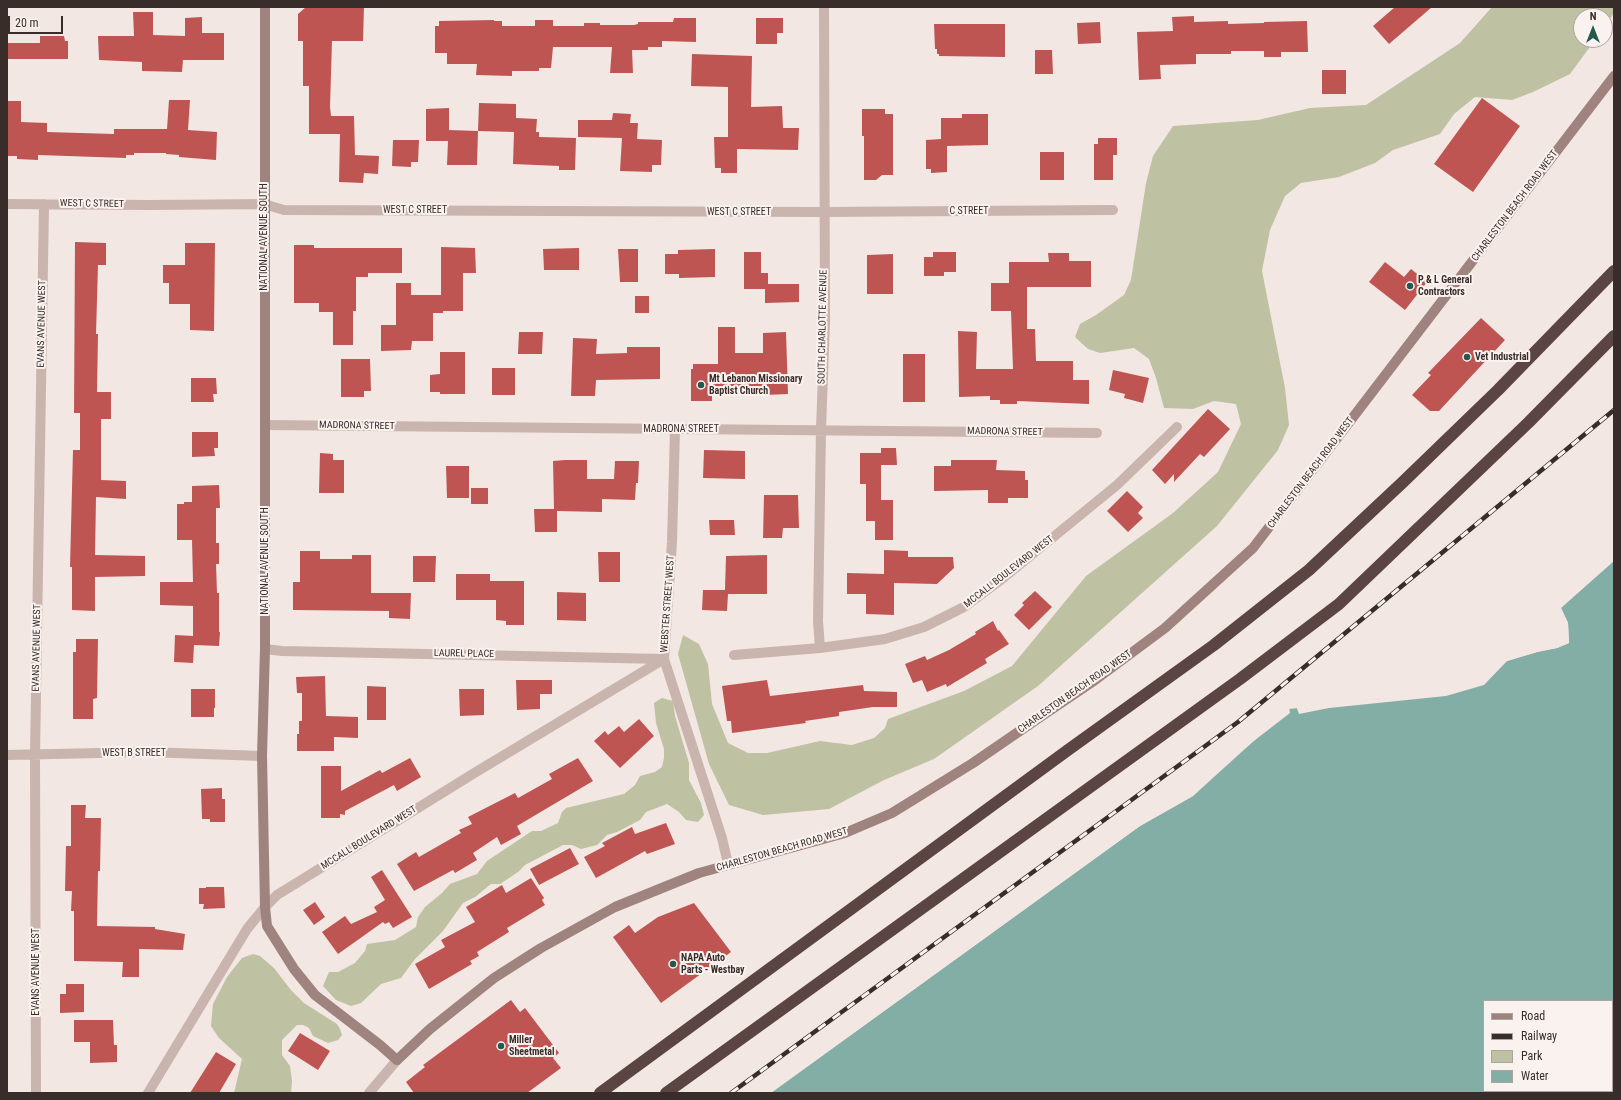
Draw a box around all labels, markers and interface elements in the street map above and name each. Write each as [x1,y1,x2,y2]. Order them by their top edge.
scale bar [10,8,65,34]
north arrow [1573,8,1613,48]
text: N [1590,10,1596,23]
text: 20 m [15,16,39,30]
street label: CHARLESTON BEACH ROAD WEST [1469,148,1561,264]
street label: NATIONAL AVENUE SOUTH [258,183,270,291]
street label: WEST C STREET [60,197,124,211]
street label: WEST C STREET [383,204,447,216]
street label: C STREET [950,205,988,217]
street label: WEST C STREET [707,206,771,218]
street label: SOUTH CHARLOTTE AVENUE [816,270,830,384]
place label: P & L General Contractors [1418,274,1472,298]
street label: EVANS AVENUE WEST [35,280,49,368]
marker: P & L General Contractors [1405,281,1415,291]
place label: Vet Industrial [1475,351,1529,363]
marker: Vet Industrial [1462,352,1472,362]
place label: Mt Lebanon Missionary Baptist Church [709,373,802,396]
marker: Mt Lebanon Missionary Baptist Church [696,380,706,390]
street label: CHARLESTON BEACH ROAD WEST [1265,415,1357,531]
street label: MADRONA STREET [319,419,395,433]
street label: MADRONA STREET [643,423,719,435]
street label: MADRONA STREET [967,425,1043,439]
street label: NATIONAL AVENUE SOUTH [259,507,271,615]
street label: MCCALL BOULEVARD WEST [962,533,1056,611]
street label: WEBSTER STREET WEST [659,555,677,653]
street label: EVANS AVENUE WEST [30,604,44,692]
street label: LAUREL PLACE [434,647,494,661]
street label: CHARLESTON BEACH ROAD WEST [1016,648,1134,736]
street label: WEST B STREET [102,747,166,759]
street label: MCCALL BOULEVARD WEST [319,804,419,872]
street label: CHARLESTON BEACH ROAD WEST [715,826,849,874]
street label: EVANS AVENUE WEST [30,928,42,1016]
place label: NAPA Auto Parts - Westbay [681,952,745,976]
marker: NAPA Auto Parts - Westbay [668,959,678,969]
legend [1483,1000,1613,1092]
text: Road [1521,1009,1545,1023]
text: Railway [1521,1029,1557,1043]
place label: Miller Sheetmetal [509,1034,554,1058]
marker: Miller Sheetmetal [496,1041,506,1051]
text: Park [1521,1049,1542,1063]
text: Water [1521,1069,1549,1083]

